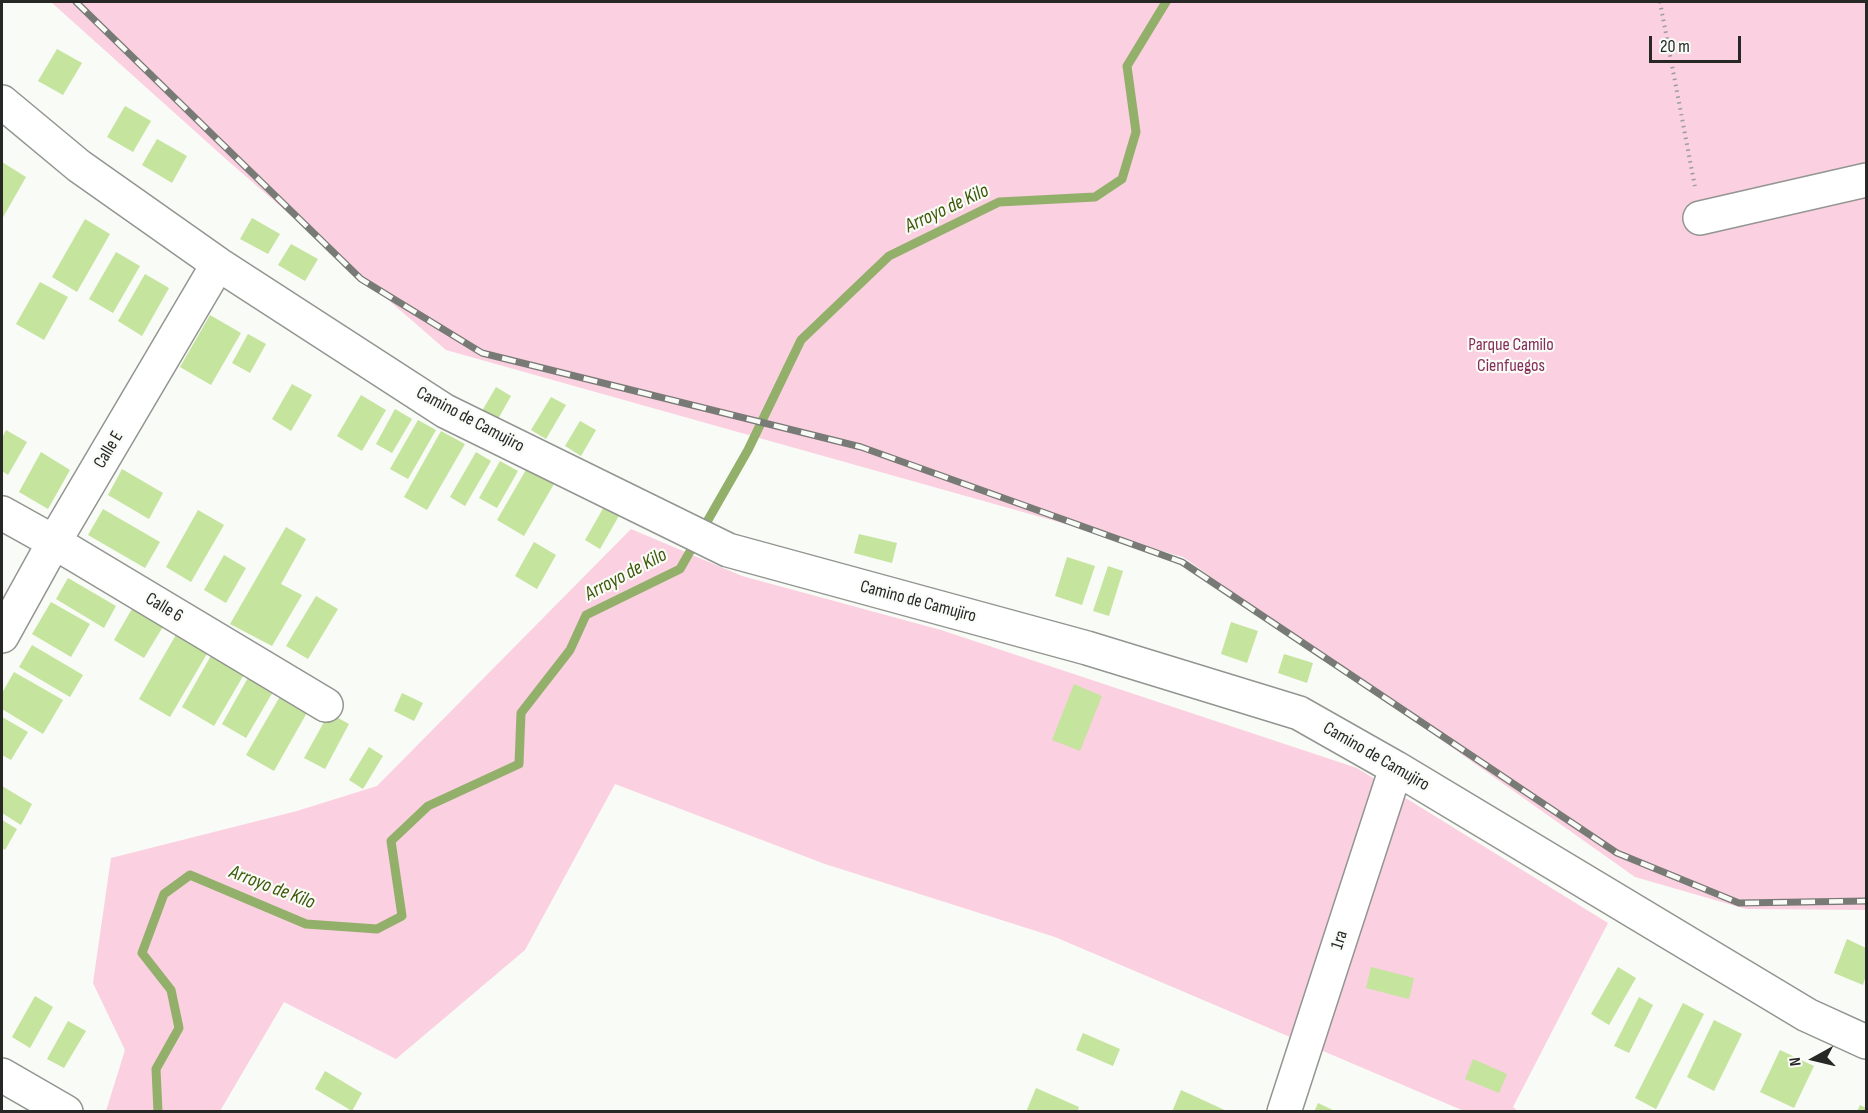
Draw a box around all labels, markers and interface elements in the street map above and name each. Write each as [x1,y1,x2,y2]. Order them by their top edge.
scale bar [1652,24,1744,62]
text: 20 m [1660,36,1690,57]
water label: Arroyo de Kilo [901,179,993,239]
park label: Parque Camilo Cienfuegos [1468,334,1554,376]
street label: Camino de Camujiro [412,382,528,458]
street label: Calle E [90,427,128,473]
water label: Arroyo de Kilo [581,543,671,607]
street label: Camino de Camujiro [858,576,978,628]
street label: Calle 6 [141,588,187,628]
street label: Camino de Camujiro [1319,718,1433,796]
water label: Arroyo de Kilo [226,861,318,915]
street label: 1ra [1327,928,1353,952]
north arrow [1784,1029,1844,1089]
text: N [1786,1056,1806,1067]

